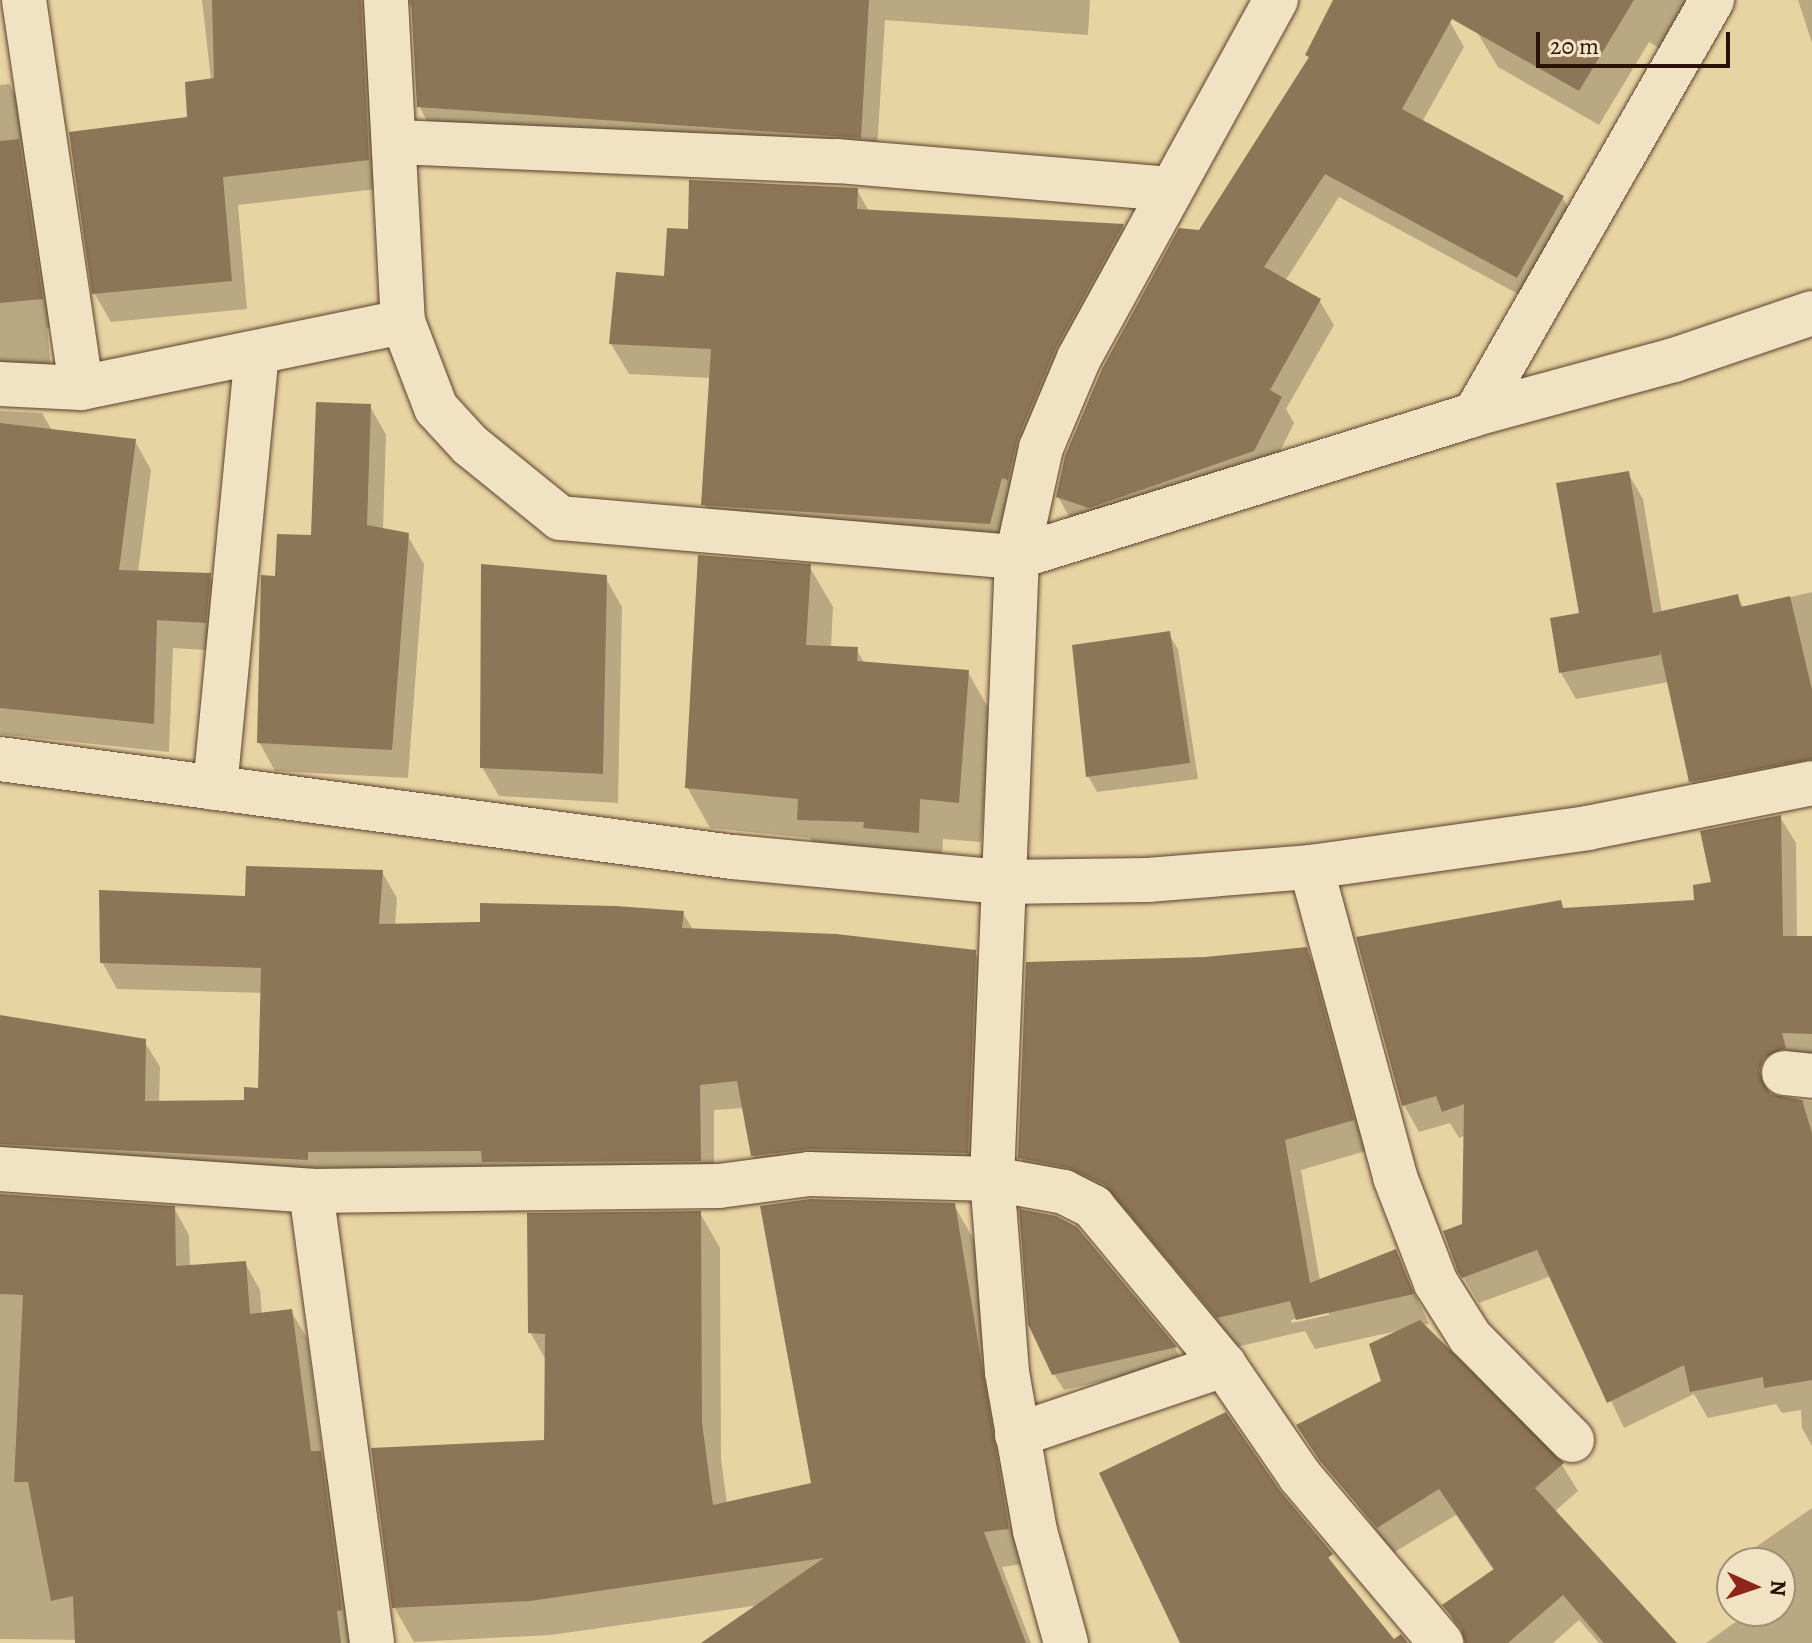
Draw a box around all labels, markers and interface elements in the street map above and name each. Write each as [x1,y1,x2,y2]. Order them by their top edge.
scale bar [1540,16,1734,66]
text: 20 m [1550,30,1599,62]
north arrow [1716,1547,1796,1627]
text: N [1763,1579,1793,1597]

